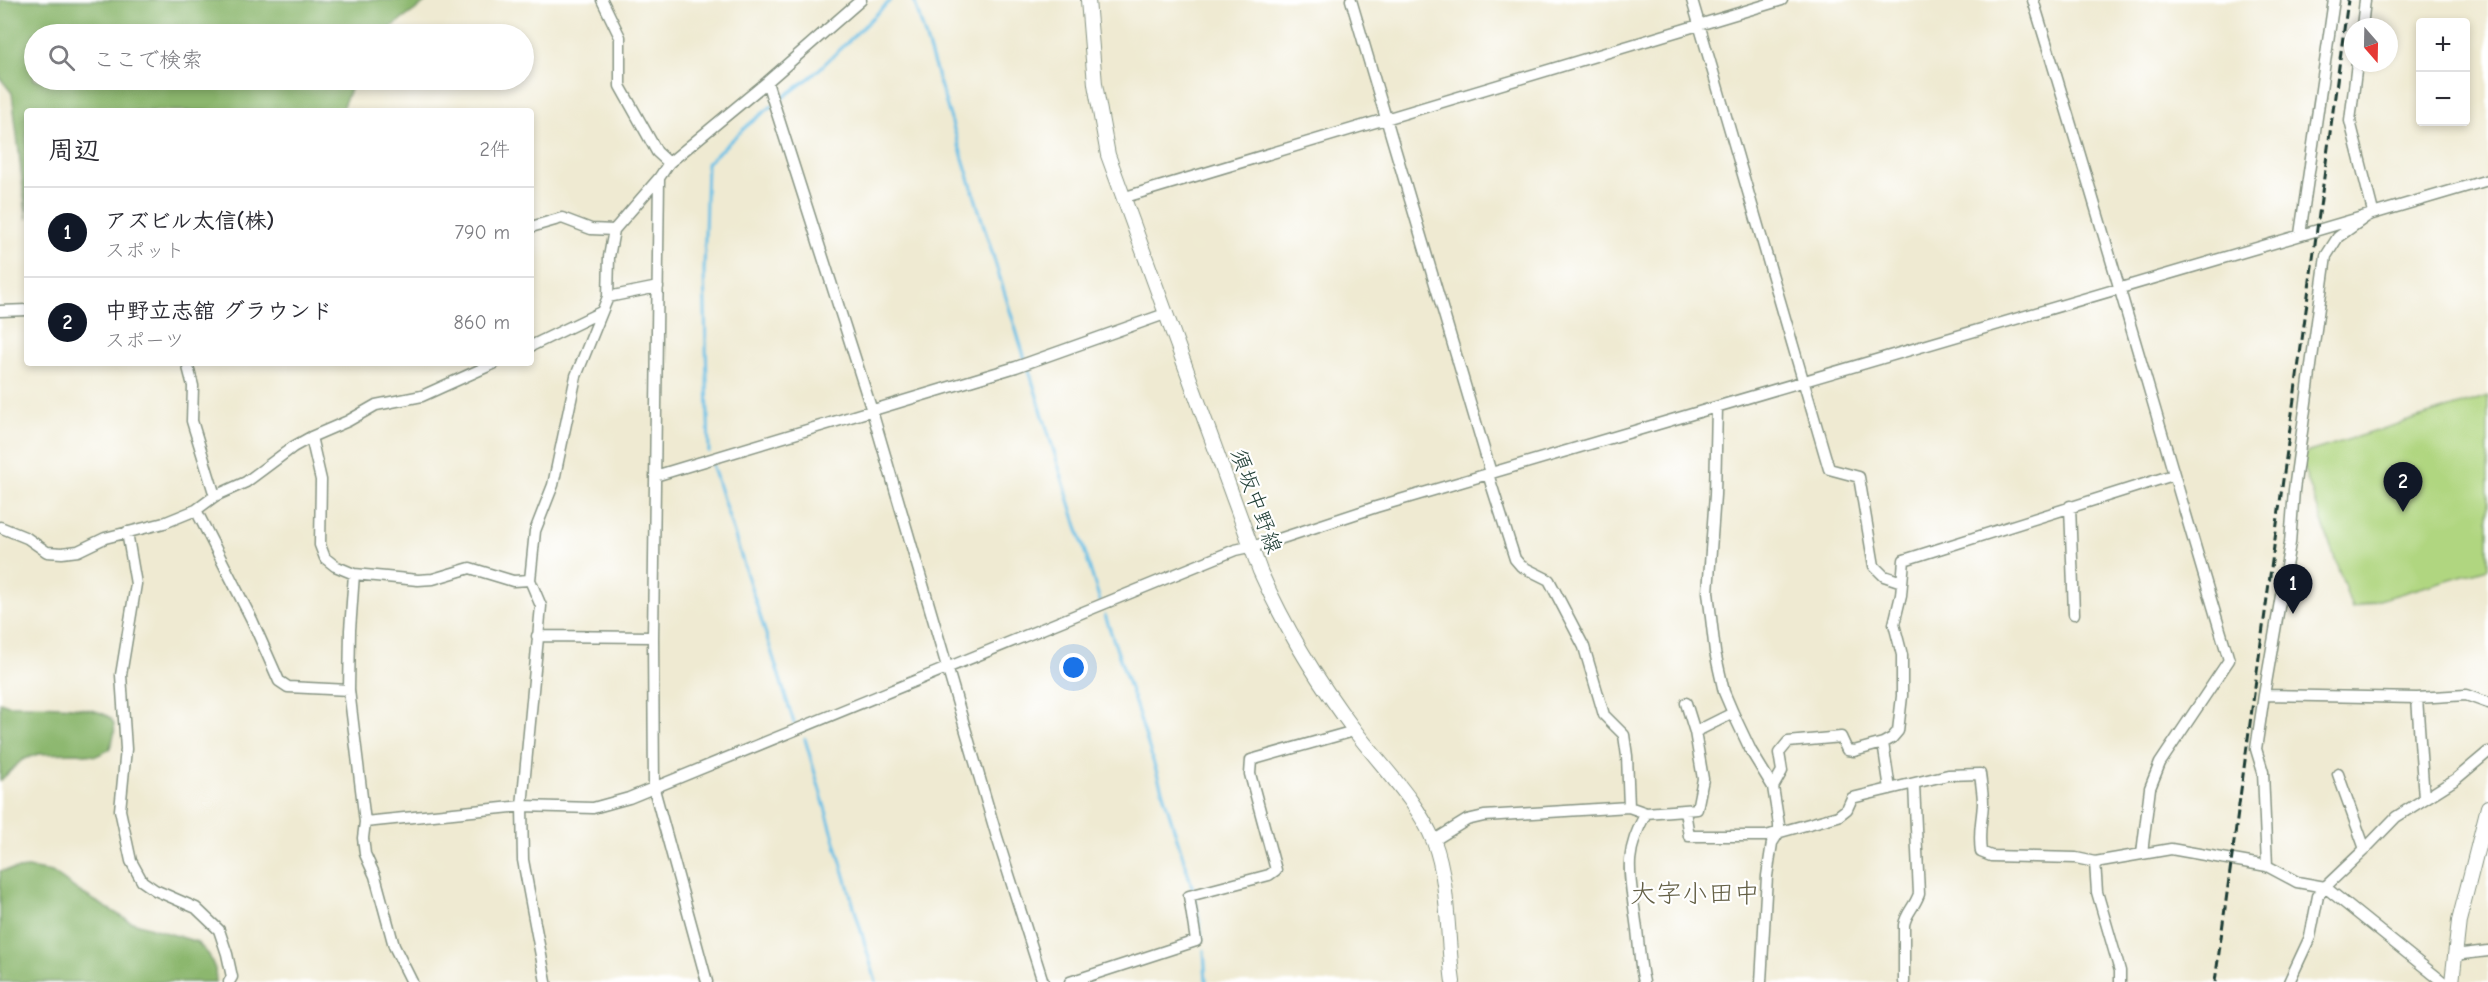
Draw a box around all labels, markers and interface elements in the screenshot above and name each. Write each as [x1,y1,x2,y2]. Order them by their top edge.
north arrow [2344,18,2398,72]
map controls [2416,18,2470,126]
button: + [2416,18,2470,72]
search box [24,24,534,90]
icon: search [45,41,78,74]
text: ここで検索 [93,47,203,73]
button: − [2416,72,2470,126]
text: 周辺 [48,136,100,166]
text: 2件 [480,138,510,161]
text: アズビル太信(株) [105,208,274,234]
text: 1 [64,221,71,244]
text: 790 m [455,221,510,244]
text: スポット [105,239,185,262]
text: 中野立志舘 グラウンド [105,298,333,324]
text: 2 [63,311,72,334]
text: 860 m [453,311,510,334]
text: スポーツ [105,329,185,352]
street label: 須坂中野線 [1225,445,1287,557]
pin: 2 [2384,462,2422,512]
pin: 1 [2274,564,2312,614]
your location [1059,653,1088,682]
district label: 大字小田中 [1630,879,1760,909]

